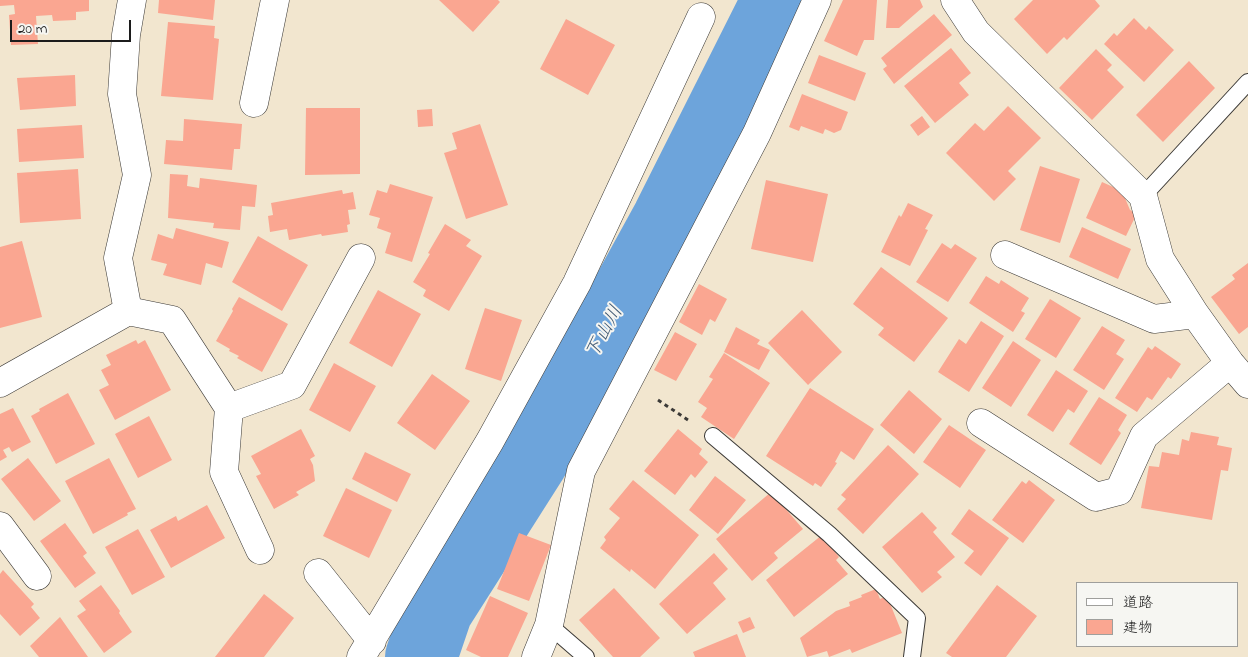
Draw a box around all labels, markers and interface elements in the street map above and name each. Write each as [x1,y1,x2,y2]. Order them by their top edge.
scale bar [12,10,134,42]
text: 20 m [18,18,47,40]
water label: 下山川 [582,303,630,363]
legend [1076,582,1238,647]
text: 道路 [1123,592,1153,614]
text: 建物 [1123,617,1153,639]

